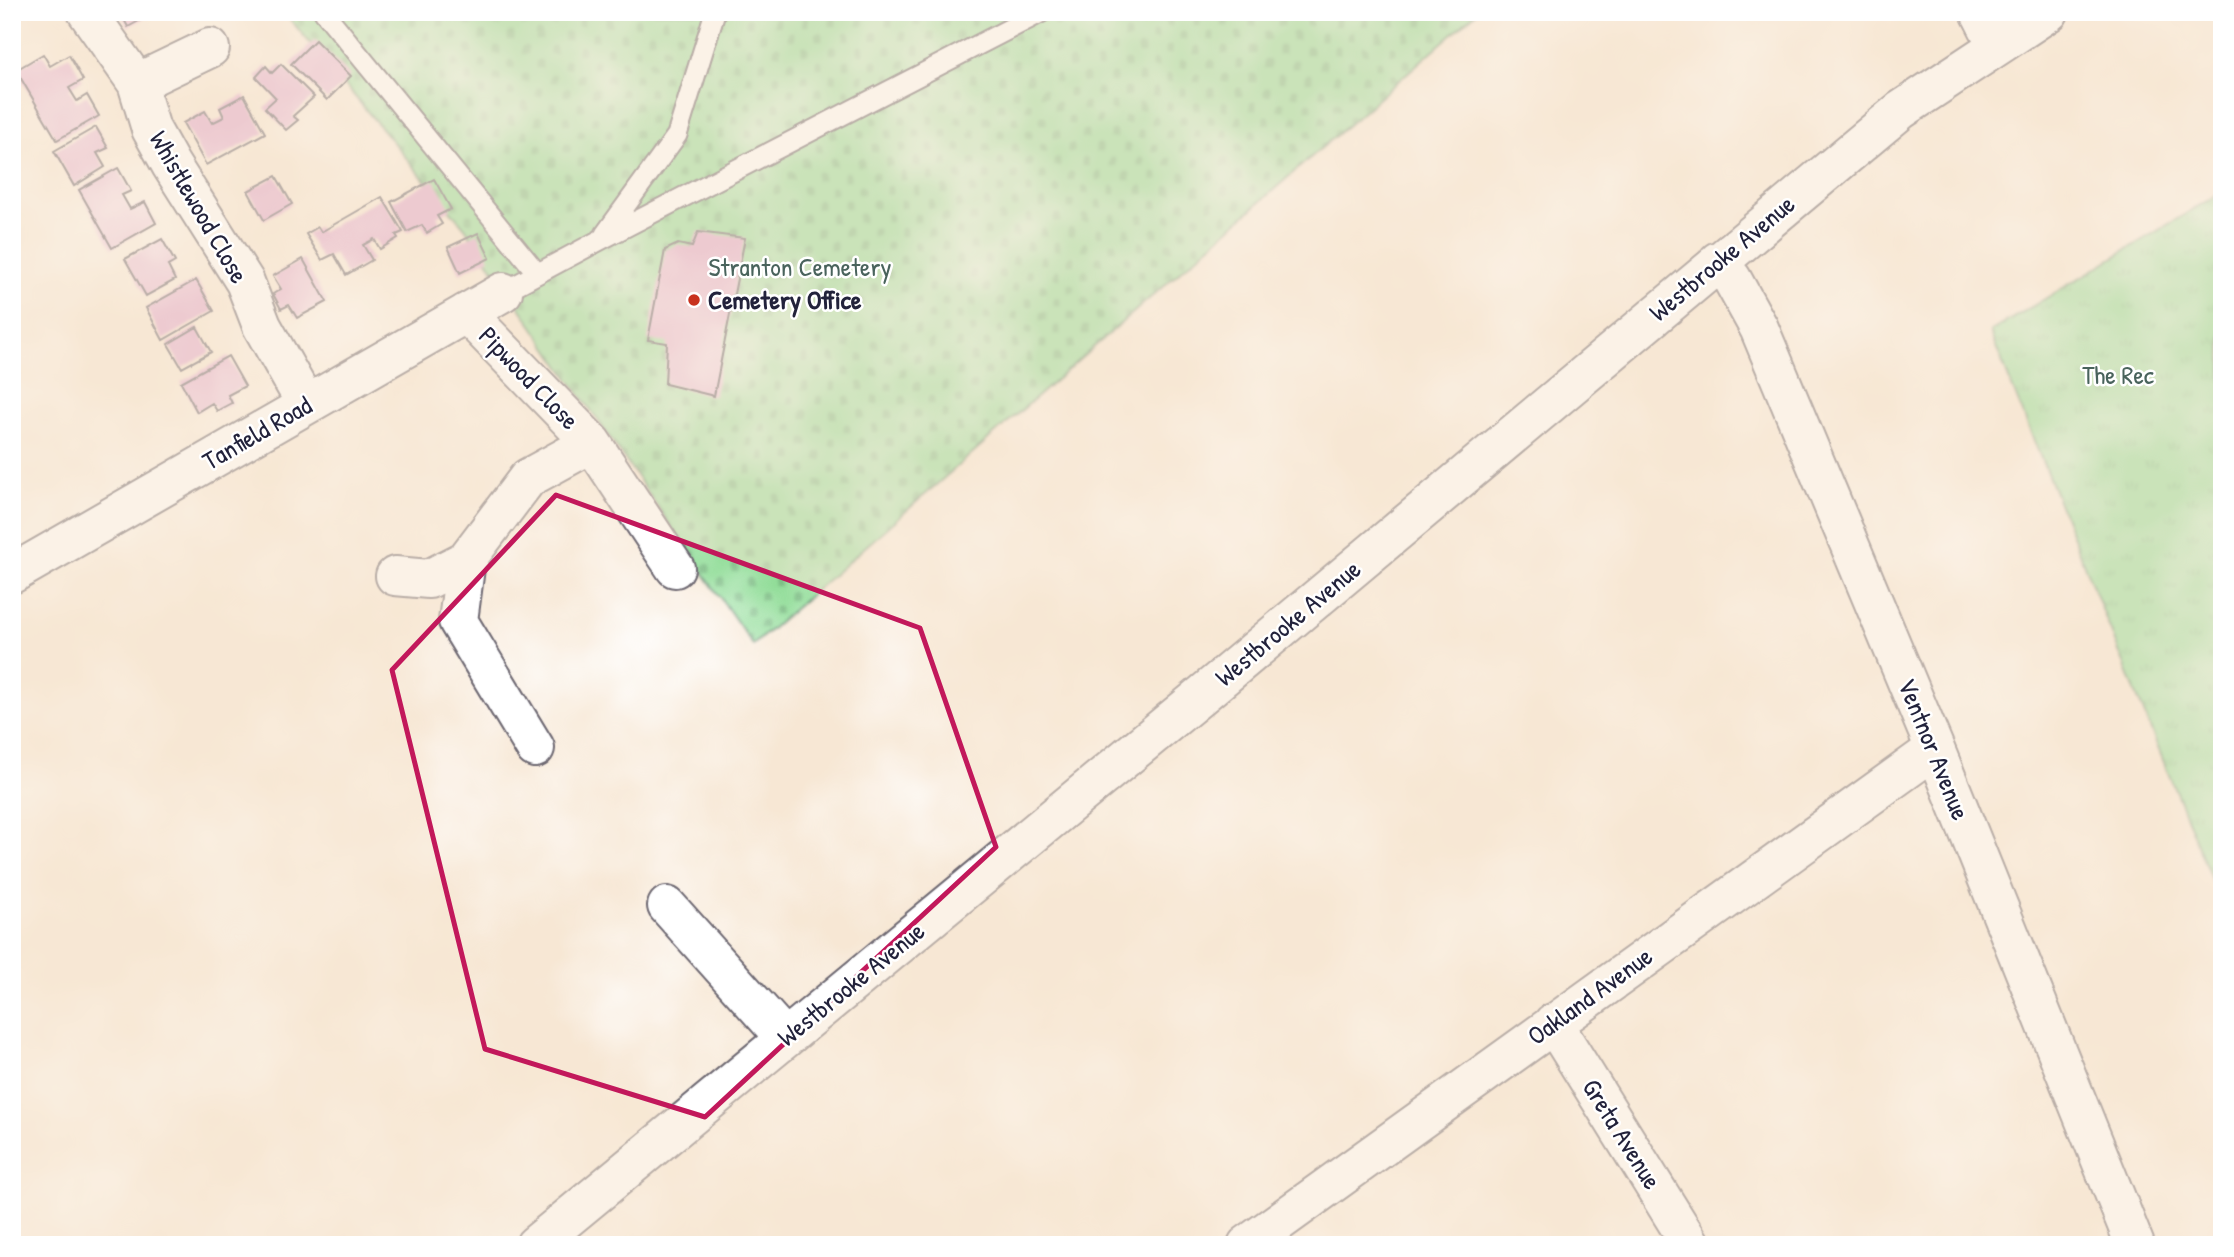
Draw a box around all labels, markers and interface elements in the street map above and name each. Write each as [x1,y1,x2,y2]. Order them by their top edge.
street label: Whistlewood Close [142,124,257,289]
street label: Westbrooke Avenue [1641,186,1802,329]
park label: Stranton Cemetery [709,249,891,284]
place label: Cemetery Office [708,282,862,318]
marker: Cemetery Office [686,292,702,308]
street label: Pipwood Close [471,319,587,437]
park label: The Rec [2082,357,2154,392]
street label: Tanfield Road [196,387,318,478]
street label: Westbrooke Avenue [1207,551,1368,694]
street label: Ventnor Avenue [1890,673,1979,825]
street label: Westbrooke Avenue [770,913,932,1054]
street label: Oakland Avenue [1520,938,1659,1053]
street label: Greta Avenue [1575,1072,1670,1196]

